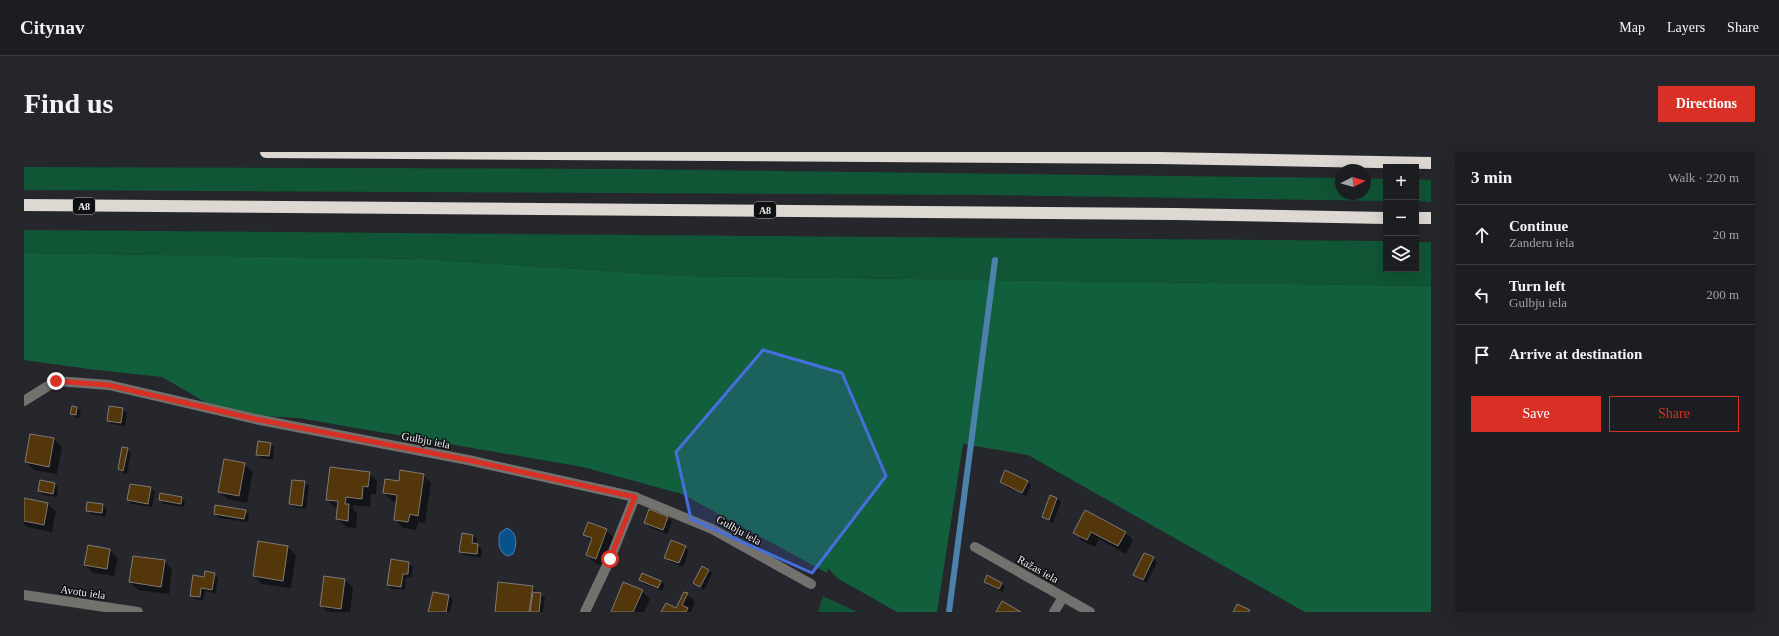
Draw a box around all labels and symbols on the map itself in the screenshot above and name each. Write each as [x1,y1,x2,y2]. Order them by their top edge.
north arrow [1335,164,1371,200]
road number: A8 [73,198,95,214]
road number: A8 [754,202,776,218]
route end [47,372,65,390]
street label: Gulbju iela [401,429,451,451]
street label: Gulbju iela [715,513,764,547]
route start [601,550,619,568]
street label: Ražas iela [1015,553,1061,585]
street label: Avotu iela [60,583,106,601]

